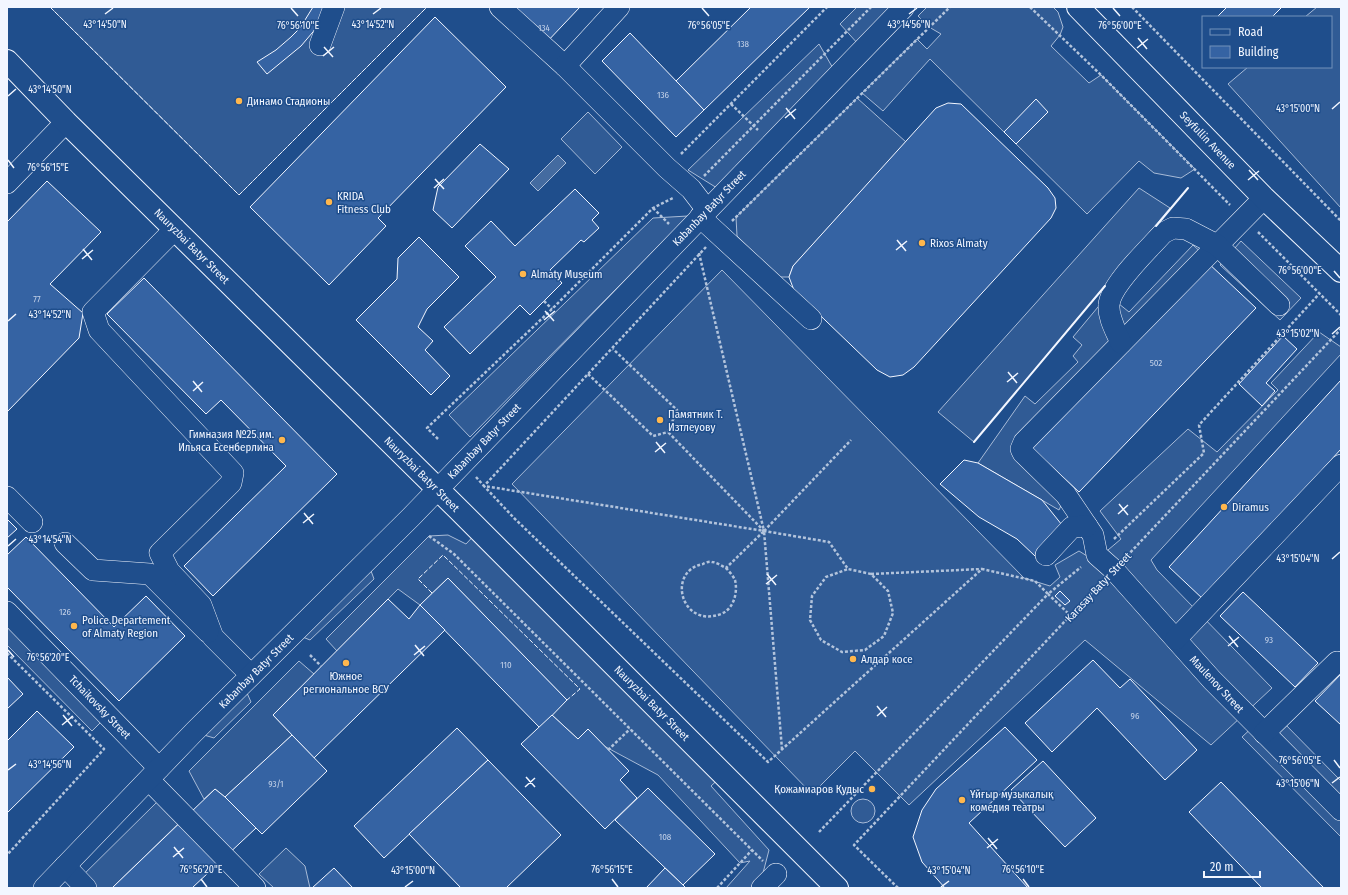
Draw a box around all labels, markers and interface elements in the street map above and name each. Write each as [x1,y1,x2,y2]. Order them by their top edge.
legend [1202,16,1332,68]
text: 43°14'50"N [83,19,127,31]
text: 43°14'52"N [352,19,394,31]
text: 43°14'56"N [887,19,931,31]
text: 76°56'10"E [277,20,319,32]
text: 76°56'05"E [688,20,731,32]
text: 76°56'00"E [1098,20,1142,32]
house number: 134 [538,23,551,33]
text: Road [1238,25,1263,39]
house number: 138 [737,39,750,49]
text: Building [1238,45,1279,59]
text: 43°14'50"N [28,84,72,96]
house number: 136 [657,90,670,100]
place label: Динамо Стадионы [246,95,330,108]
marker: Динамо Стадионы [234,96,244,106]
text: 43°15'00"N [1276,103,1320,115]
street label: Seyfullin Avenue [1177,109,1238,172]
text: 76°56'15"E [27,162,69,174]
street label: Kabanbay Batyr Street [670,168,749,249]
place label: KRIDA Fitness Club [337,190,391,216]
marker: KRIDA Fitness Club [324,197,334,207]
street label: Nauryzbai Batyr Street [151,206,232,287]
place label: Rixos Almaty [930,237,988,250]
marker: Rixos Almaty [917,238,927,248]
text: 76°56'00"E [1278,265,1322,277]
place label: Almaty Museum [531,268,603,281]
marker: Almaty Museum [518,269,528,279]
house number: 77 [33,294,41,304]
text: 43°14'52"N [29,309,71,321]
text: 43°15'02"N [1276,328,1320,340]
house number: 502 [1150,358,1162,368]
street label: Kabanbay Batyr Street [445,401,524,482]
place label: Памятник Т. Изтлеуову [668,408,723,434]
marker: Памятник Т. Изтлеуову [655,415,665,425]
place label: Гимназия №25 им. Ильяса Есенберлина [178,428,274,454]
street label: Nauryzbai Batyr Street [381,434,462,515]
marker: Гимназия №25 им. Ильяса Есенберлина [277,435,287,445]
place label: Diramus [1232,501,1269,514]
marker: Diramus [1219,502,1229,512]
text: 43°14'54"N [29,534,71,546]
street label: Karasay Batyr Street [1063,549,1134,625]
text: 43°15'04"N [1276,553,1320,565]
house number: 126 [59,607,72,617]
place label: Police Departement of Almaty Region [82,614,171,640]
marker: Police Departement of Almaty Region [69,621,79,631]
street label: Kabanbay Batyr Street [216,631,297,711]
house number: 93 [1265,635,1273,645]
text: 76°56'20"E [27,652,70,664]
place label: Алдар косе [861,653,913,666]
street label: Maulenov Street [1187,653,1247,716]
marker: Алдар косе [848,654,858,664]
marker: Южное региональное ВСУ [341,658,351,668]
house number: 110 [500,660,512,670]
street label: Nauryzbai Batyr Street [611,663,692,744]
place label: Южное региональное ВСУ [303,670,390,696]
street label: Tchaikovsky Street [66,673,133,742]
house number: 96 [1131,711,1140,721]
text: 76°56'05"E [1279,755,1322,767]
text: 43°14'56"N [28,759,72,771]
text: 43°15'06"N [1276,778,1320,790]
house number: 93/1 [268,779,284,789]
place label: Қожамиаров Қудыс [774,783,864,796]
marker: Қожамиаров Қудыс [867,784,877,794]
place label: Ұйғыр музыкалық комедия театры [970,788,1054,814]
marker: Ұйғыр музыкалық комедия театры [957,795,967,805]
house number: 108 [659,832,672,842]
scale bar [1204,853,1260,879]
text: 20 m [1210,860,1234,874]
text: 76°56'20"E [180,864,223,876]
text: 76°56'15"E [591,864,633,876]
text: 76°56'10"E [1002,864,1044,876]
text: 43°15'00"N [391,865,435,877]
text: 43°15'04"N [927,865,971,877]

